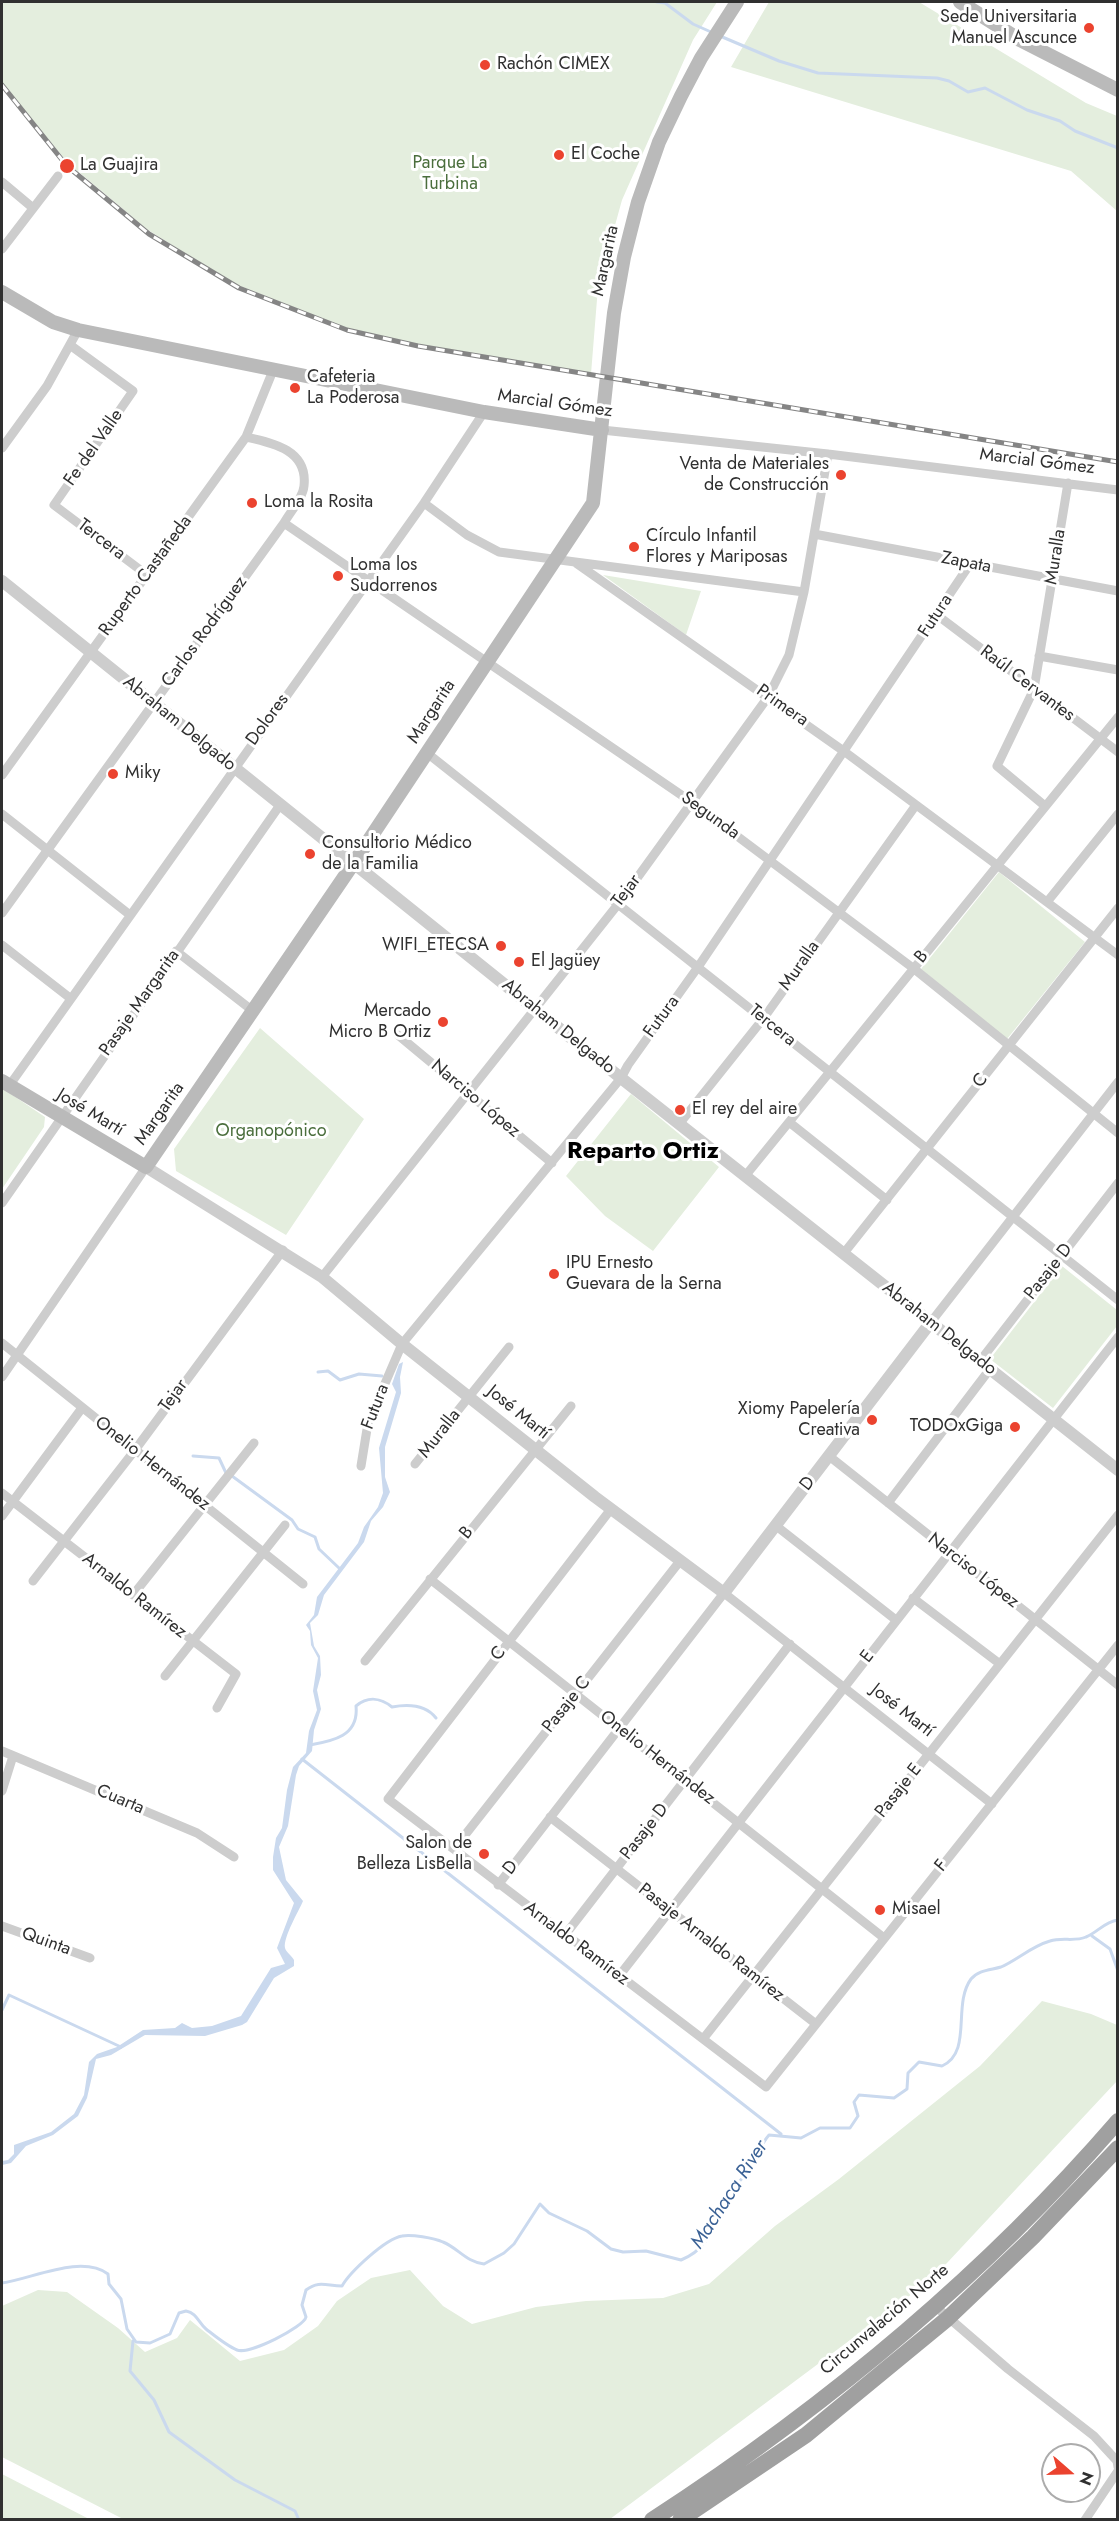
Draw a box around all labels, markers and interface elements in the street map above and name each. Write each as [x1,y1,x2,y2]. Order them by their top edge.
place label: Sede Universitaria Manuel Ascunce [940,7,1077,50]
marker: Sede Universitaria Manuel Ascunce [1082,21,1096,35]
place label: Rachón CIMEX [497,54,610,76]
marker: Rachón CIMEX [478,58,492,72]
place label: El Coche [571,144,640,166]
marker: El Coche [552,148,566,162]
park label: Parque La Turbina [412,153,488,195]
place label: La Guajira [80,155,158,177]
marker: La Guajira [58,157,76,175]
street label: Margarita [588,224,624,298]
place label: Cafeteria La Poderosa [307,367,399,410]
marker: Cafeteria La Poderosa [288,381,302,395]
street label: Marcial Gómez [496,385,614,423]
street label: Fe del Valle [60,406,128,490]
street label: Marcial Gómez [978,444,1096,480]
place label: Venta de Materiales de Construcción [680,454,829,496]
marker: Venta de Materiales de Construcción [834,468,848,482]
place label: Loma la Rosita [264,492,373,514]
marker: Loma la Rosita [245,496,259,510]
street label: Ruperto Castañeda [95,512,197,640]
street label: Tercera [73,515,129,565]
place label: Círculo Infantil Flores y Mariposas [646,526,787,568]
street label: Muralla [1041,528,1071,586]
marker: Círculo Infantil Flores y Mariposas [627,540,641,554]
street label: Zapata [939,548,993,578]
place label: Loma los Sudorrenos [350,555,437,598]
marker: Loma los Sudorrenos [331,569,345,583]
street label: Carlos Rodríguez [158,572,252,692]
street label: Futura [914,591,958,641]
street label: Raúl Cervantes [975,641,1079,727]
street label: Abraham Delgado [118,672,240,776]
street label: Margarita [403,676,461,748]
street label: Primera [752,680,812,732]
street label: Dolores [242,690,294,750]
place label: Miky [125,763,160,785]
marker: Miky [106,767,120,781]
street label: Segunda [676,788,744,844]
place label: Consultorio Médico de la Familia [322,833,472,876]
marker: Consultorio Médico de la Familia [303,847,317,861]
street label: Tejar [608,870,646,912]
place label: WIFI_ETECSA [382,935,489,957]
street label: Muralla [775,937,825,995]
marker: WIFI_ETECSA [494,939,508,953]
street label: Pasaje Margarita [95,946,185,1060]
street label: B [910,946,934,968]
place label: El Jagüey [531,951,600,973]
marker: El Jagüey [512,955,526,969]
street label: Abraham Delgado [497,975,619,1079]
street label: Futura [640,992,684,1042]
street label: Tercera [744,1000,800,1052]
place label: Mercado Micro B Ortiz [329,1001,431,1044]
marker: Mercado Micro B Ortiz [436,1015,450,1029]
street label: Narciso López [426,1055,524,1143]
street label: C [969,1069,993,1093]
street label: Margarita [131,1078,189,1150]
street label: José Martí [53,1085,127,1141]
place label: El rey del aire [692,1099,797,1121]
marker: El rey del aire [673,1103,687,1117]
park label: Organopónico [216,1121,326,1143]
district label: Reparto Ortiz [567,1138,719,1166]
street label: Pasaje D [1020,1240,1078,1304]
place label: IPU Ernesto Guevara de la Serna [566,1253,722,1296]
marker: IPU Ernesto Guevara de la Serna [547,1267,561,1281]
street label: Abraham Delgado [878,1278,1000,1380]
street label: Tejar [155,1375,193,1417]
street label: Futura [358,1381,394,1433]
street label: José Martí [482,1381,554,1445]
place label: Xiomy Papelería Creativa [738,1399,860,1442]
street label: Muralla [414,1405,466,1463]
street label: Onelio Hernández [90,1412,214,1516]
marker: Xiomy Papelería Creativa [865,1413,879,1427]
place label: TODOxGiga [910,1416,1003,1438]
marker: TODOxGiga [1008,1420,1022,1434]
street label: D [796,1473,820,1495]
street label: B [455,1522,479,1544]
street label: Narciso López [923,1529,1023,1613]
street label: Arnaldo Ramírez [78,1549,190,1643]
street label: C [487,1642,511,1666]
street label: E [856,1646,880,1668]
street label: Pasaje C [538,1673,596,1737]
street label: José Martí [866,1680,938,1742]
street label: Onelio Hernández [595,1706,719,1810]
street label: Pasaje E [871,1760,927,1822]
street label: Cuarta [93,1780,147,1820]
street label: Pasaje D [616,1800,674,1864]
place label: Salon de Belleza LisBella [357,1833,472,1876]
marker: Salon de Belleza LisBella [477,1847,491,1861]
street label: F [931,1856,953,1876]
street label: D [499,1857,523,1879]
street label: Pasaje Arnaldo Ramírez [634,1879,788,2007]
street label: Arnaldo Ramírez [519,1897,633,1991]
place label: Misael [892,1899,941,1921]
marker: Misael [873,1903,887,1917]
street label: Quinta [18,1923,74,1961]
water label: Machaca River [686,2136,774,2254]
street label: Circunvalación Norte [816,2260,954,2380]
north arrow [1041,2443,1101,2503]
text: N [1074,2469,1099,2489]

